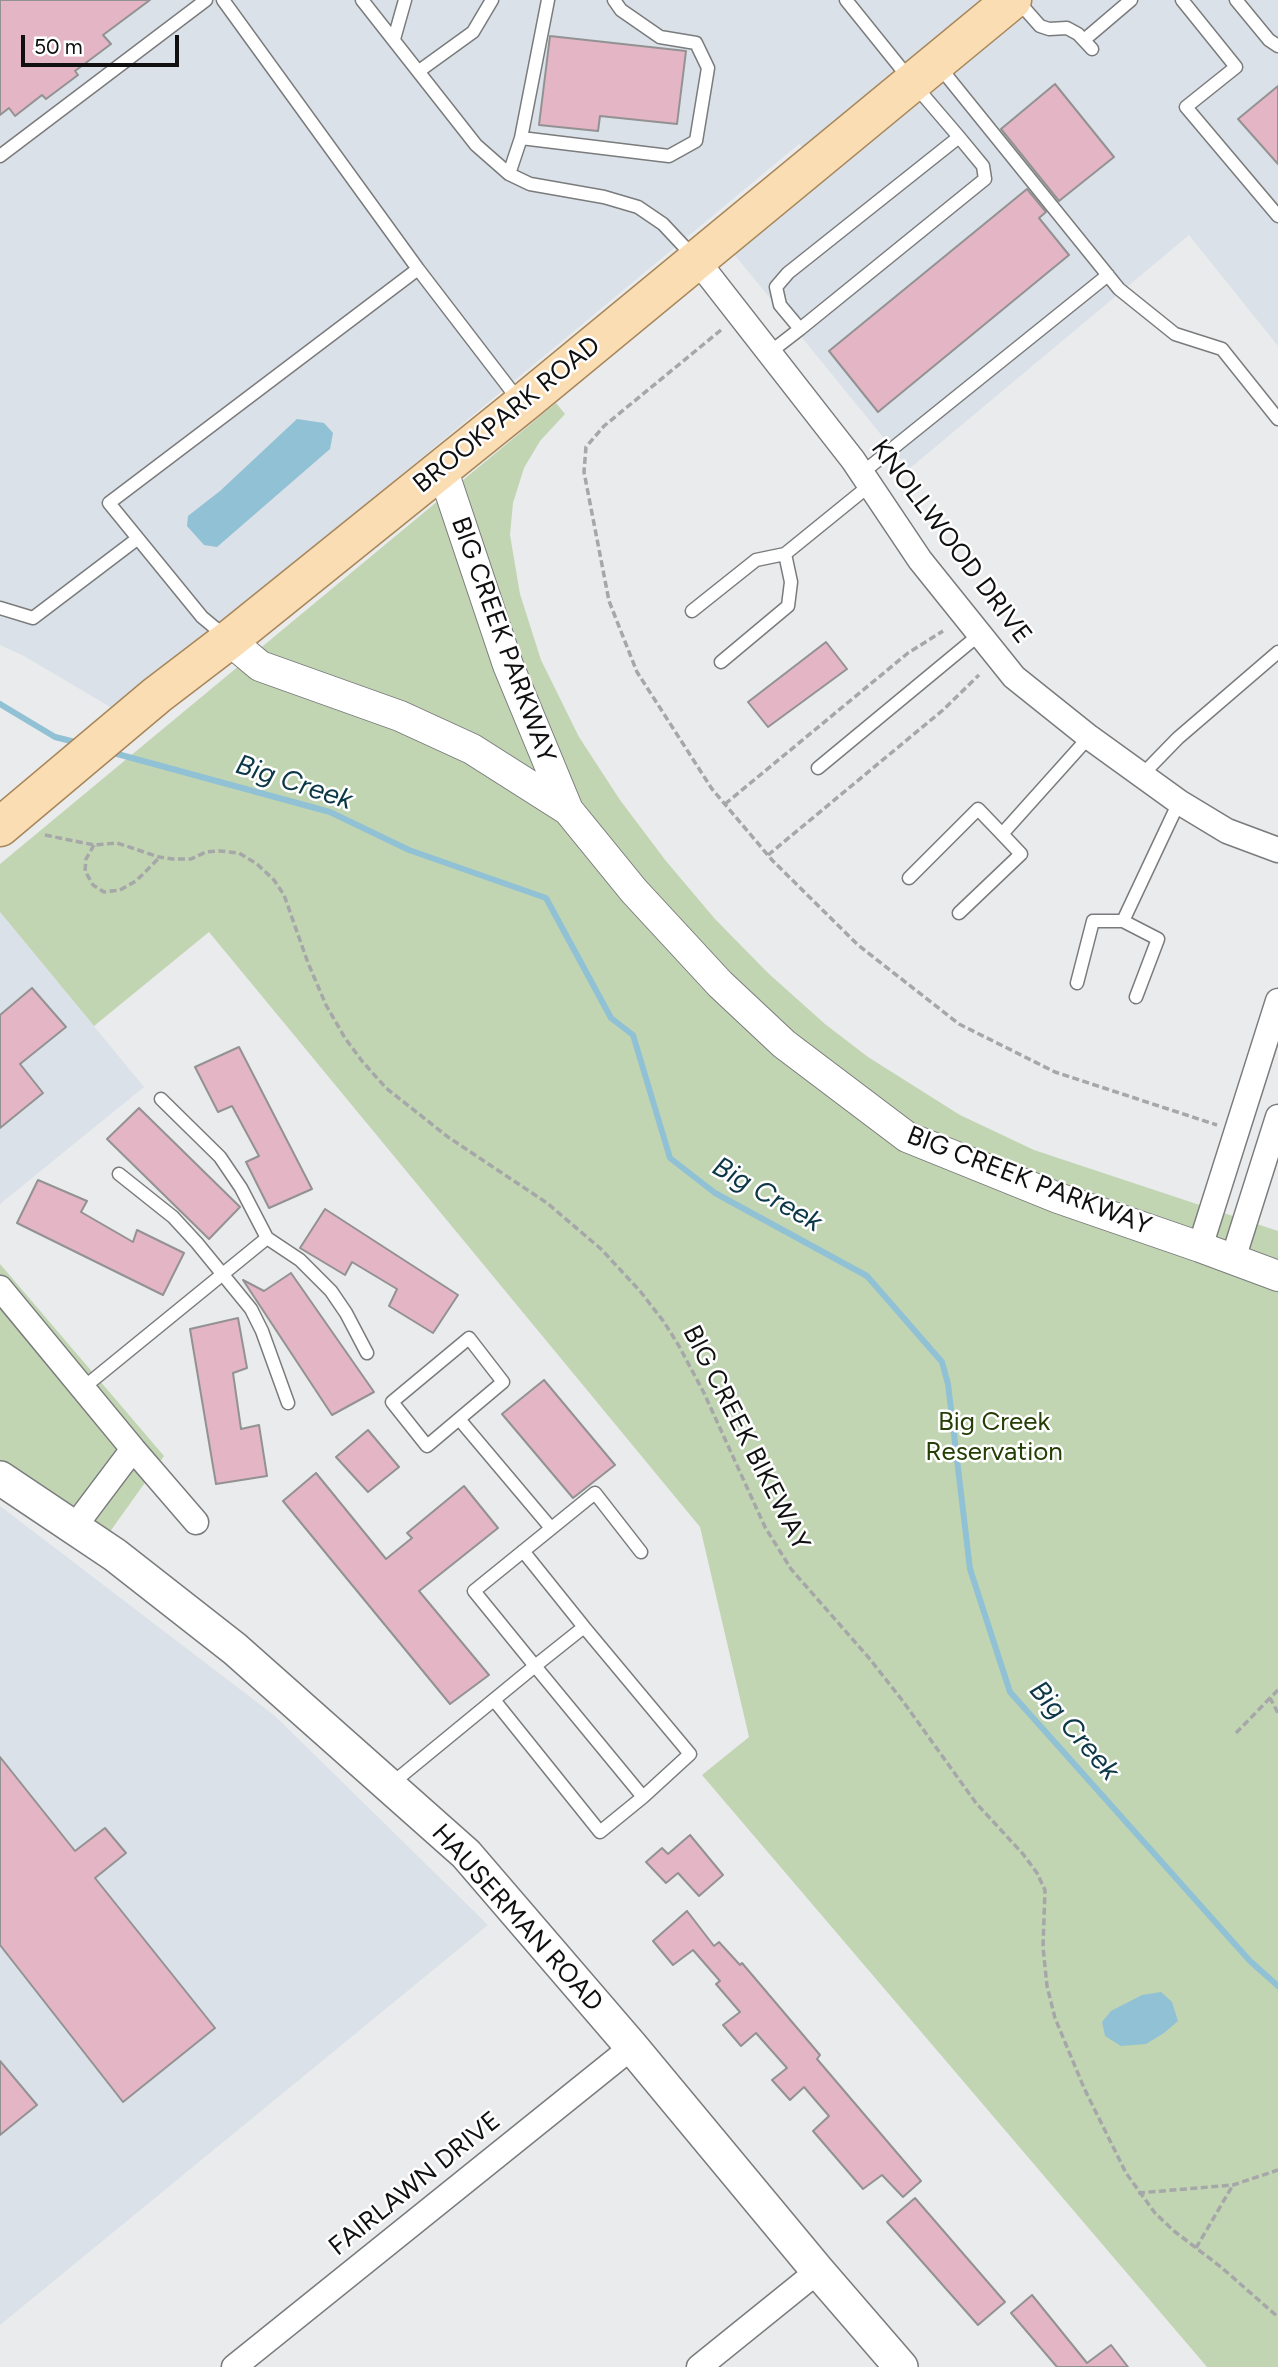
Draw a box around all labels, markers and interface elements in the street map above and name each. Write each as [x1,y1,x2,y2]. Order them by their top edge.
scale bar [24,21,182,65]
text: 50 m [34,34,83,59]
street label: BROOKPARK ROAD [407,330,607,500]
street label: KNOLLWOOD DRIVE [864,434,1038,650]
street label: BIG CREEK PARKWAY [444,513,562,767]
water label: Big Creek [231,748,357,818]
street label: BIG CREEK PARKWAY [902,1120,1156,1242]
water label: Big Creek [706,1150,828,1240]
street label: BIG CREEK BIKEWAY [676,1320,816,1556]
park label: Big Creek Reservation [925,1406,1063,1468]
water label: Big Creek [1022,1674,1126,1788]
street label: HAUSERMAN ROAD [425,1818,609,2018]
street label: FAIRLAWN DRIVE [323,2105,507,2263]

